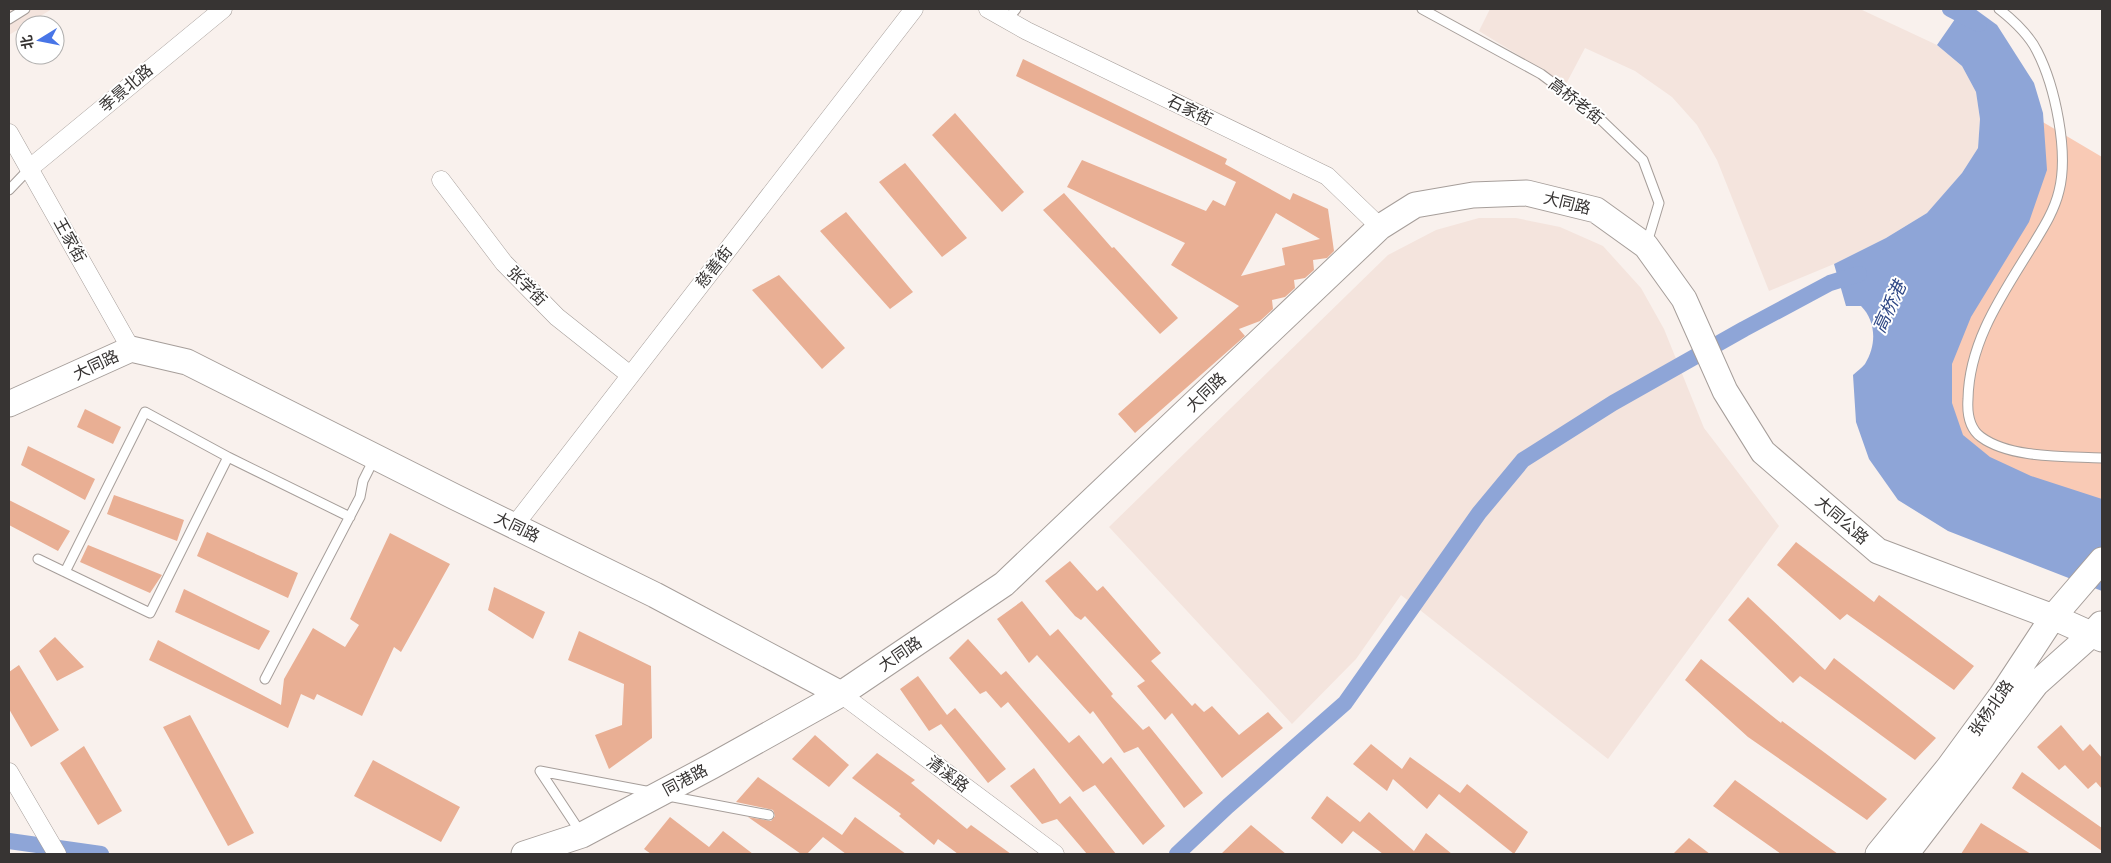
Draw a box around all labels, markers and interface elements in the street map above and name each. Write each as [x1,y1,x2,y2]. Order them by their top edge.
north arrow [15,15,65,65]
text: 北 [18,34,36,51]
street label: 季景北路 [95,60,157,116]
street label: 高桥老街 [1545,74,1607,128]
street label: 石家街 [1164,91,1216,129]
street label: 大同路 [1541,188,1593,218]
street label: 王家街 [50,214,90,266]
street label: 慈善街 [692,242,736,292]
street label: 张学街 [503,262,551,310]
water label: 高桥港 [1868,275,1911,336]
street label: 大同路 [70,346,122,384]
street label: 大同路 [1182,368,1230,416]
street label: 大同公路 [1812,492,1872,548]
street label: 大同路 [491,508,543,546]
street label: 大同路 [875,633,925,675]
street label: 张杨北路 [1965,676,2017,740]
street label: 清溪路 [923,752,973,796]
street label: 同港路 [659,760,711,800]

